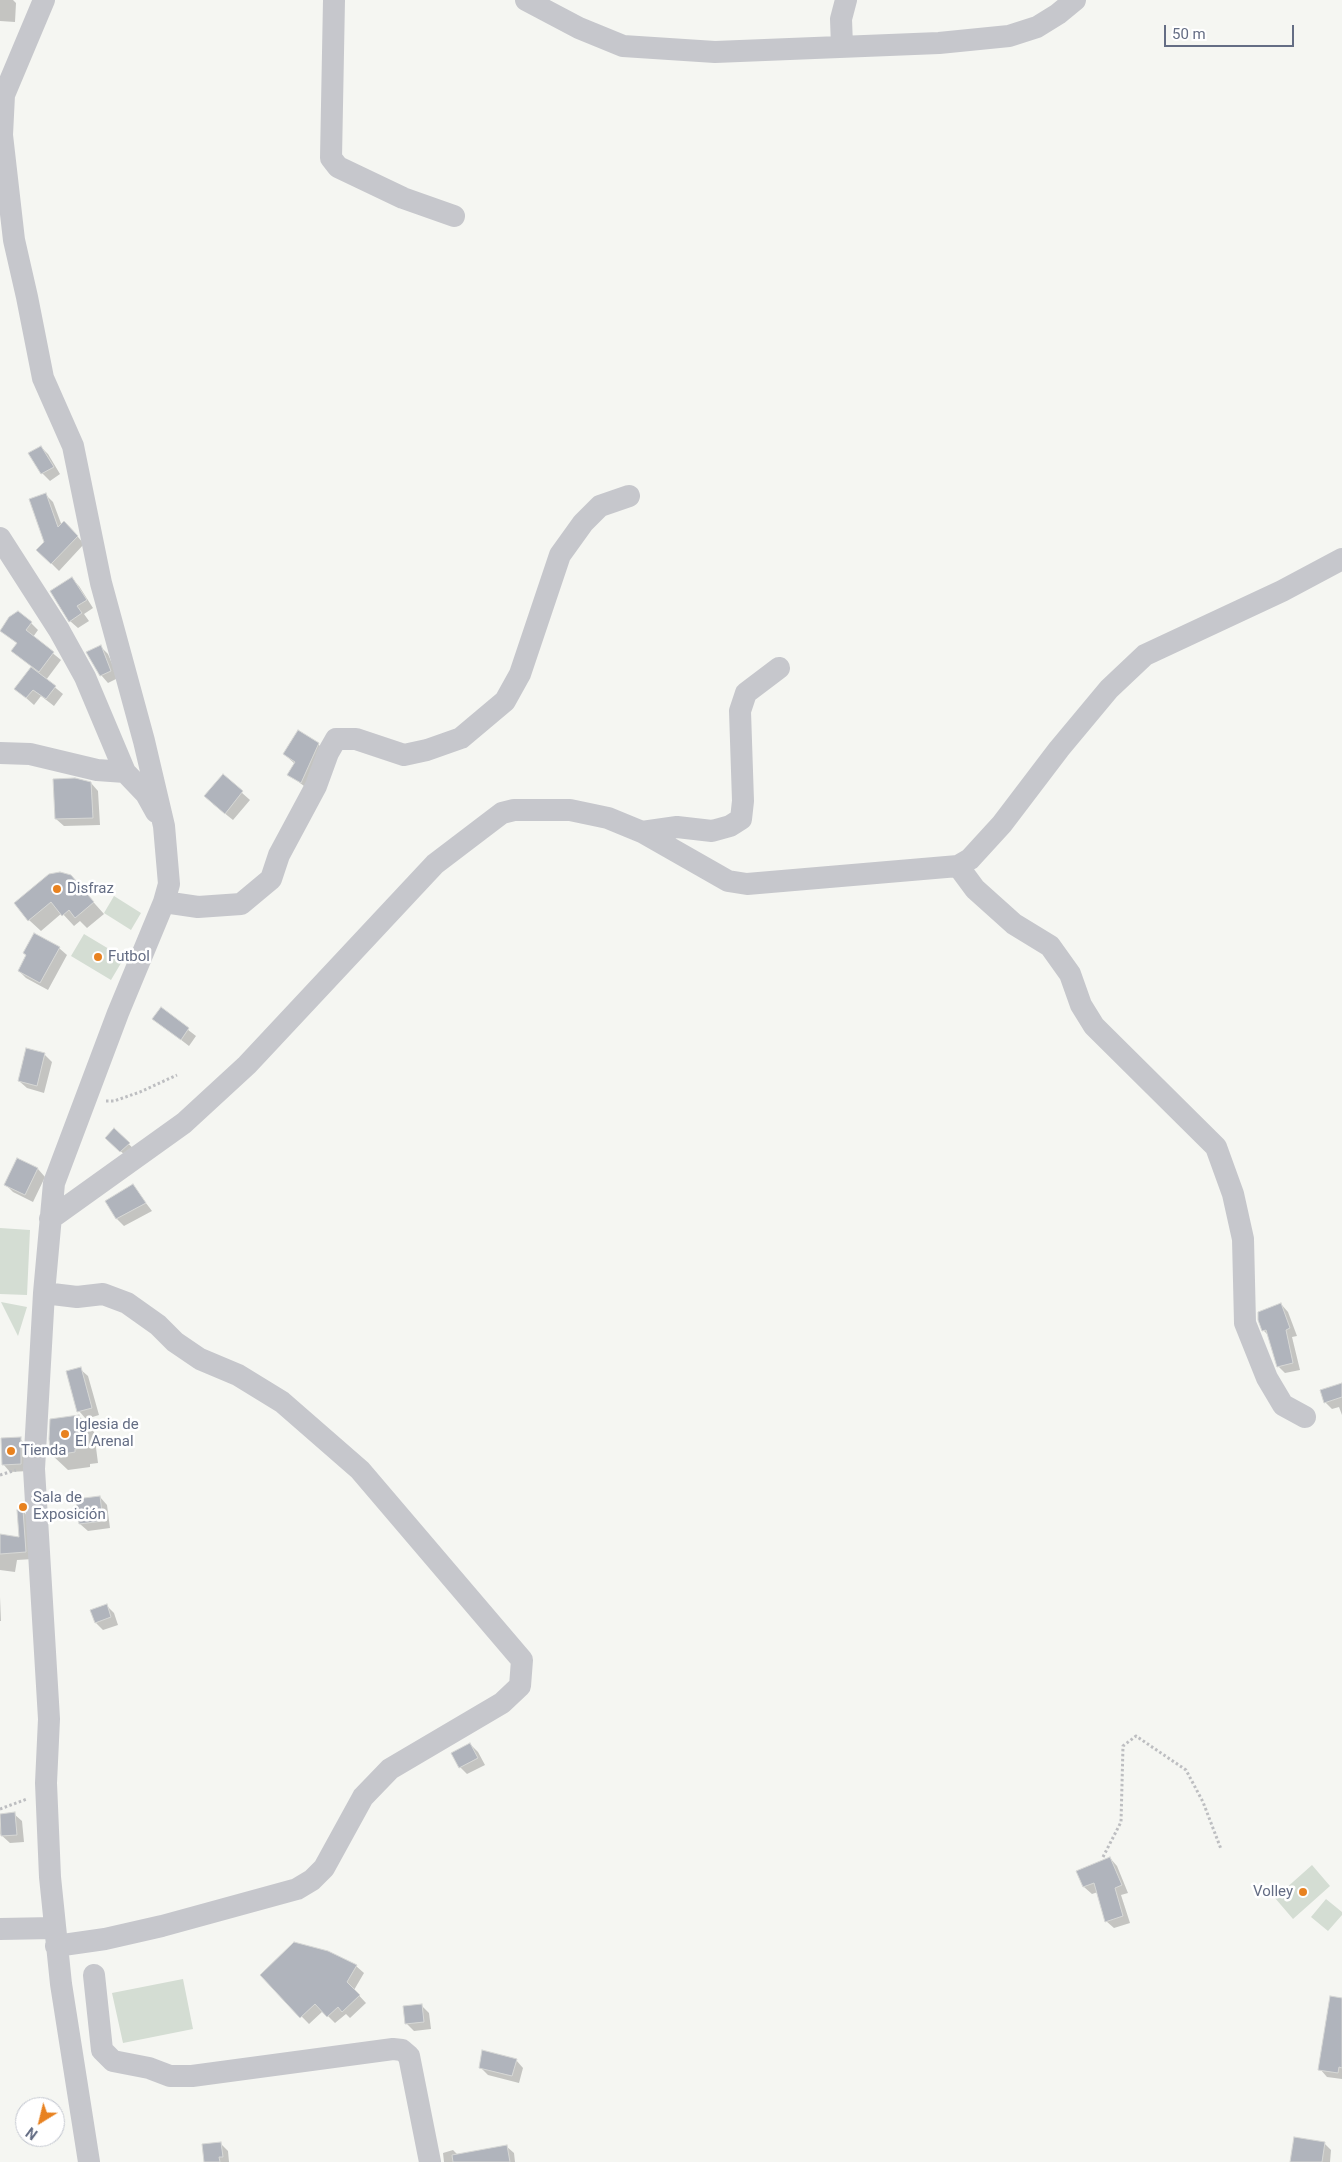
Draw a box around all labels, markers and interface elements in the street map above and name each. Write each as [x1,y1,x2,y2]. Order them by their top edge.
scale bar [1167,15,1297,47]
text: 50 m [1172,25,1206,43]
place label: Disfraz [67,880,114,898]
marker: Disfraz [51,883,63,895]
place label: Futbol [108,948,150,966]
marker: Futbol [92,951,104,963]
place label: Iglesia de El Arenal [75,1416,139,1451]
marker: Iglesia de El Arenal [59,1428,71,1440]
place label: Tienda [21,1442,66,1460]
marker: Tienda [5,1445,17,1457]
place label: Sala de Exposición [33,1489,106,1524]
marker: Sala de Exposición [17,1501,29,1513]
place label: Volley [1253,1883,1293,1901]
marker: Volley [1297,1886,1309,1898]
north arrow [15,2097,65,2147]
text: N [23,2124,40,2143]

